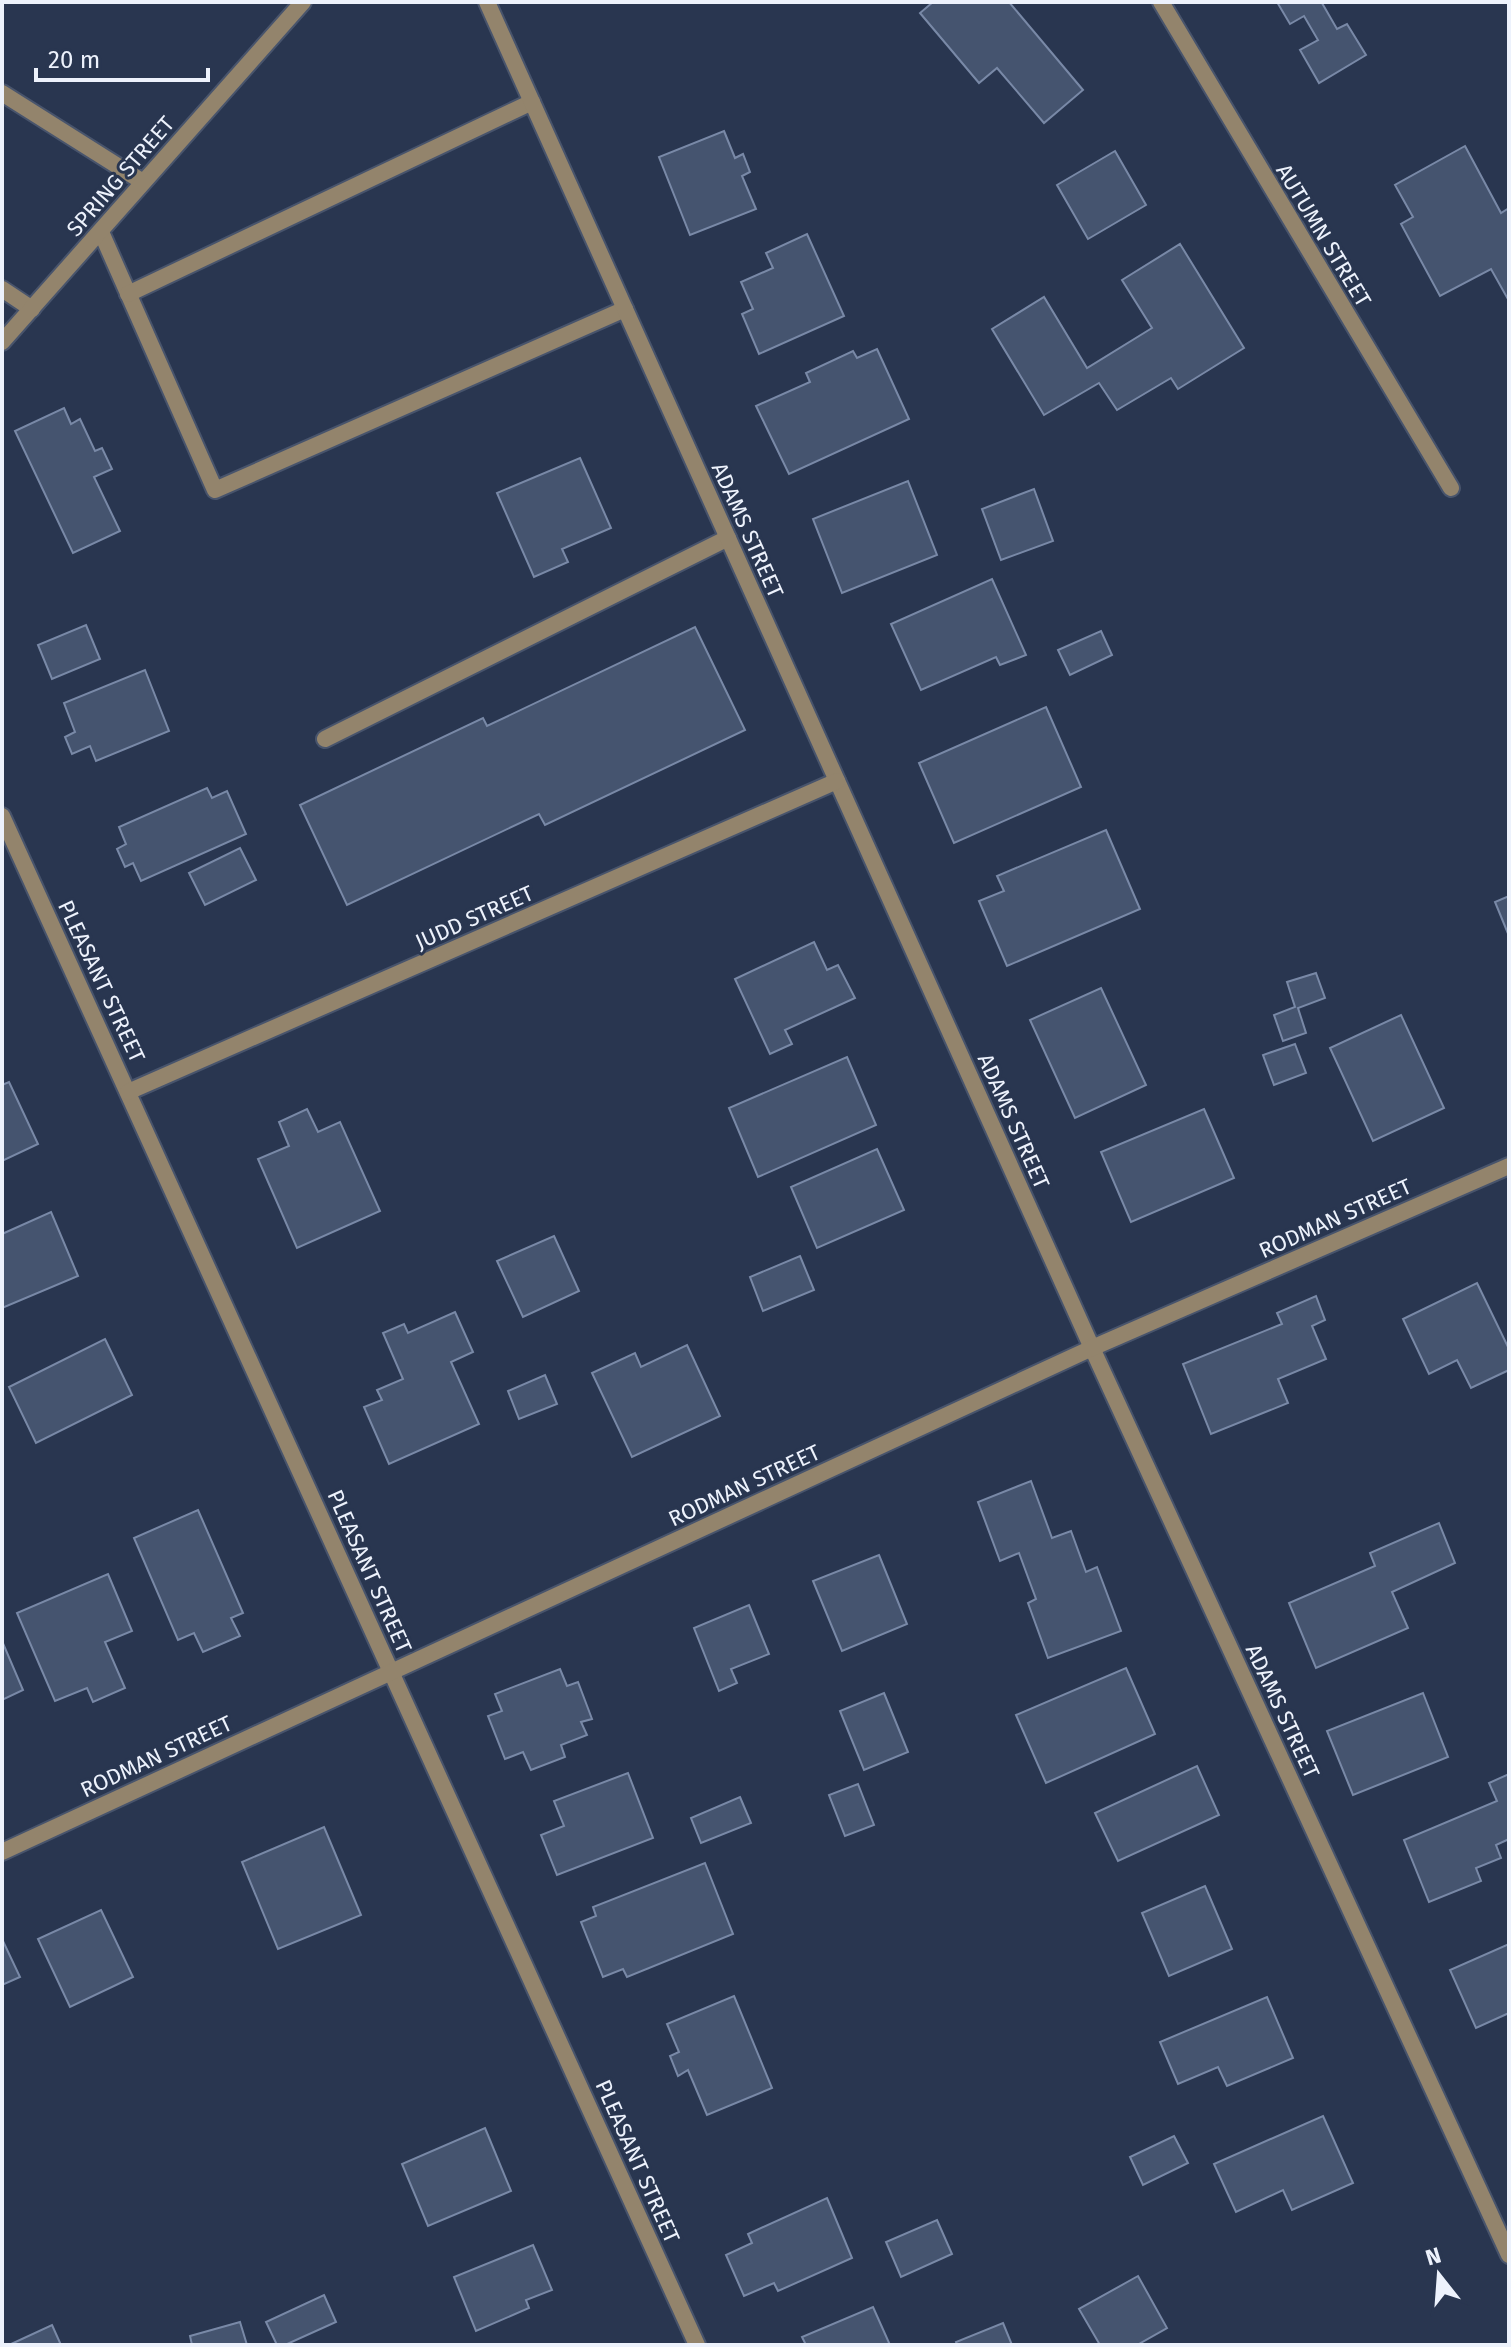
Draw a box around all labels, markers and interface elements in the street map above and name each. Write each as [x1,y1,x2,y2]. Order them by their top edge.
scale bar [36,32,208,82]
text: 20 m [48,46,100,74]
street label: SPRING STREET [61,110,180,242]
street label: AUTUMN STREET [1270,159,1377,312]
street label: ADAMS STREET [706,459,790,602]
street label: JUDD STREET [411,879,538,956]
street label: PLEASANT STREET [52,896,151,1067]
street label: ADAMS STREET [972,1050,1056,1193]
street label: RODMAN STREET [1255,1173,1416,1264]
street label: RODMAN STREET [664,1438,825,1532]
street label: PLEASANT STREET [321,1485,418,1658]
street label: ADAMS STREET [1240,1640,1326,1783]
street label: RODMAN STREET [76,1709,237,1803]
street label: PLEASANT STREET [589,2075,686,2248]
north arrow [1399,2235,1479,2315]
text: N [1422,2241,1444,2271]

